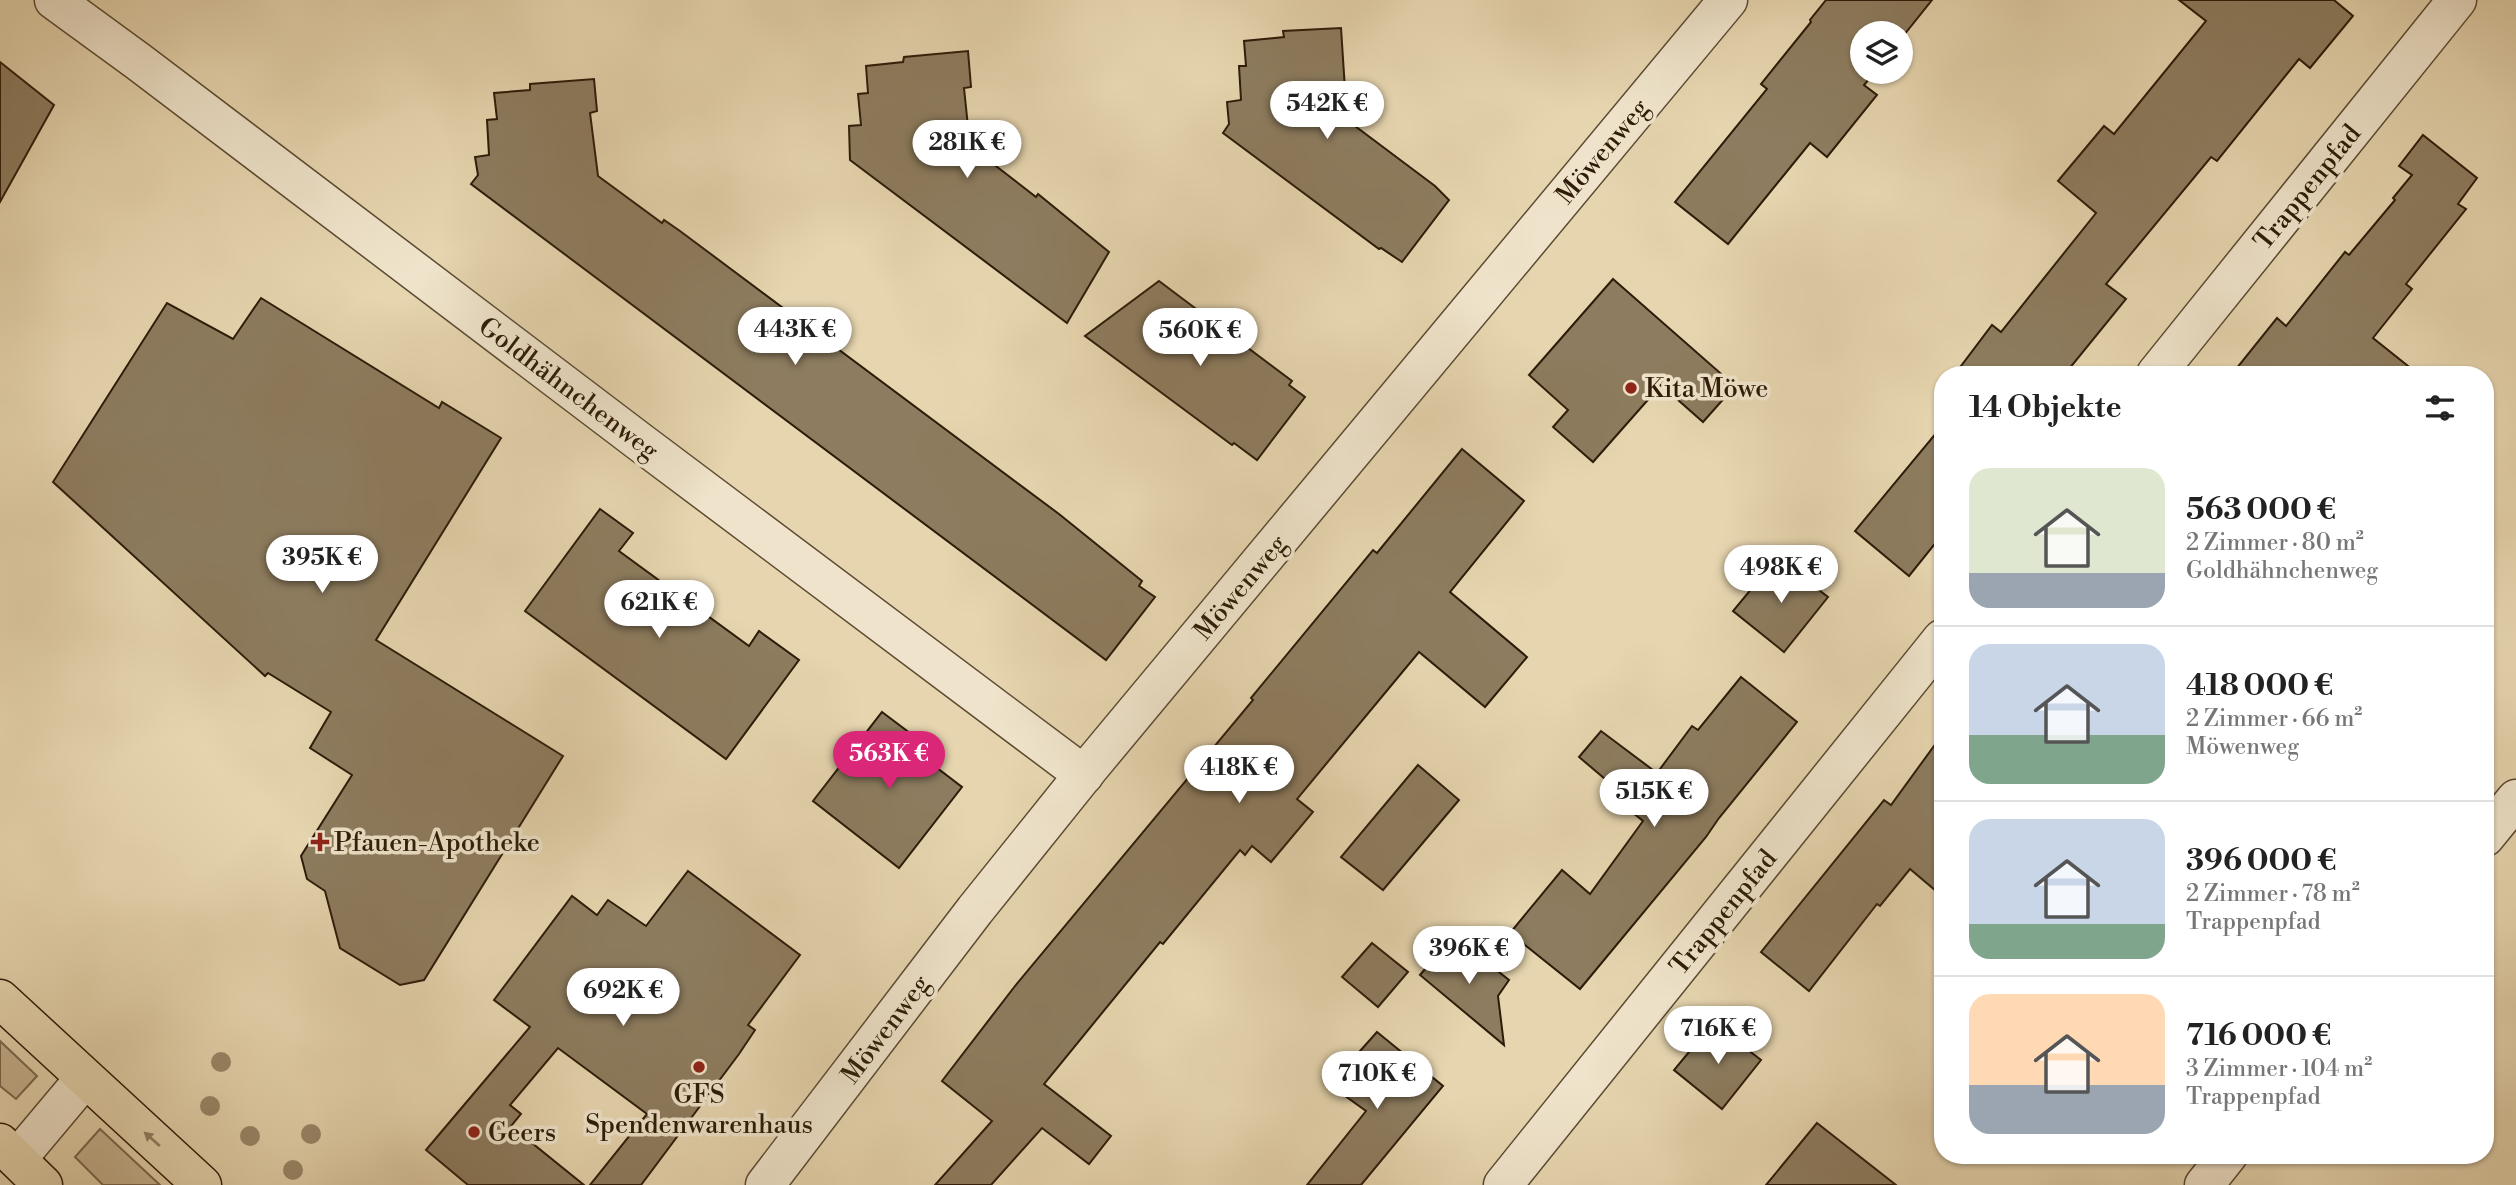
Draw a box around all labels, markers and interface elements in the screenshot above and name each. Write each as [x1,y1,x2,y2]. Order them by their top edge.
map controls [1850,21,1913,84]
button: layers [1850,21,1913,84]
pin: 542K € [1270,82,1384,141]
text: 542K € [1286,90,1368,118]
street label: Möwenweg [1549,92,1656,211]
street label: Trappenpfad [2247,118,2368,257]
pin: 281K € [910,120,1024,180]
text: 281K € [928,129,1006,157]
pin: 443K € [738,308,852,367]
pin: 560K € [1143,308,1257,368]
street label: Goldhähnchenweg [472,311,665,467]
text: 443K € [754,316,836,344]
text: 560K € [1159,317,1241,345]
place label: Kita Möwe [1645,373,1768,405]
marker: Kita Möwe [1623,380,1639,396]
text: 14 Objekte [1969,389,2122,427]
icon: filters [2421,389,2459,427]
text: 563 000 € [2186,491,2336,529]
icon: home [2025,496,2109,580]
street label: Möwenweg [1187,528,1294,647]
text: 2 Zimmer · 80 m² [2186,529,2364,557]
pin: 395K € [265,536,379,595]
text: 395K € [282,544,362,572]
pin: 498K € [1724,546,1838,605]
text: 498K € [1740,554,1822,582]
text: Goldhähnchenweg [2186,557,2378,585]
pin: 621K € [602,580,716,640]
text: 621K € [620,589,698,617]
text: 418 000 € [2186,667,2333,705]
icon: home [2025,672,2109,756]
text: 2 Zimmer · 66 m² [2186,705,2362,733]
pin: 563K € [832,732,946,791]
text: Möwenweg [2186,733,2299,761]
text: 563K € [849,740,929,768]
pin: 418K € [1182,746,1296,805]
text: 418K € [1200,754,1278,782]
pin: 515K € [1597,770,1711,829]
text: 515K € [1616,778,1692,806]
place label: Pfauen-Apotheke [334,827,540,859]
marker: Pfauen-Apotheke [312,834,328,850]
text: 396 000 € [2186,842,2336,880]
street label: Trappenpfad [1663,843,1784,982]
icon: home [2025,847,2109,931]
text: 2 Zimmer · 78 m² [2186,880,2360,908]
text: Trappenpfad [2186,908,2321,936]
pin: 396K € [1412,926,1526,986]
text: 396K € [1429,935,1509,963]
pin: 692K € [566,968,680,1028]
street label: Möwenweg [835,968,937,1090]
text: 692K € [583,977,663,1005]
pin: 716K € [1661,1006,1775,1066]
text: 716K € [1680,1015,1756,1043]
text: 716 000 € [2186,1017,2331,1055]
icon: home [2025,1022,2109,1106]
pin: 710K € [1320,1052,1434,1111]
text: 3 Zimmer · 104 m² [2186,1055,2372,1083]
marker: GFS Spendenwarenhaus [691,1059,707,1075]
text: 710K € [1338,1060,1416,1088]
place label: GFS Spendenwarenhaus [585,1079,813,1141]
text: Trappenpfad [2186,1083,2321,1111]
place label: Geers [488,1117,556,1149]
marker: Geers [466,1124,482,1140]
one-way arrow [143,1131,161,1147]

